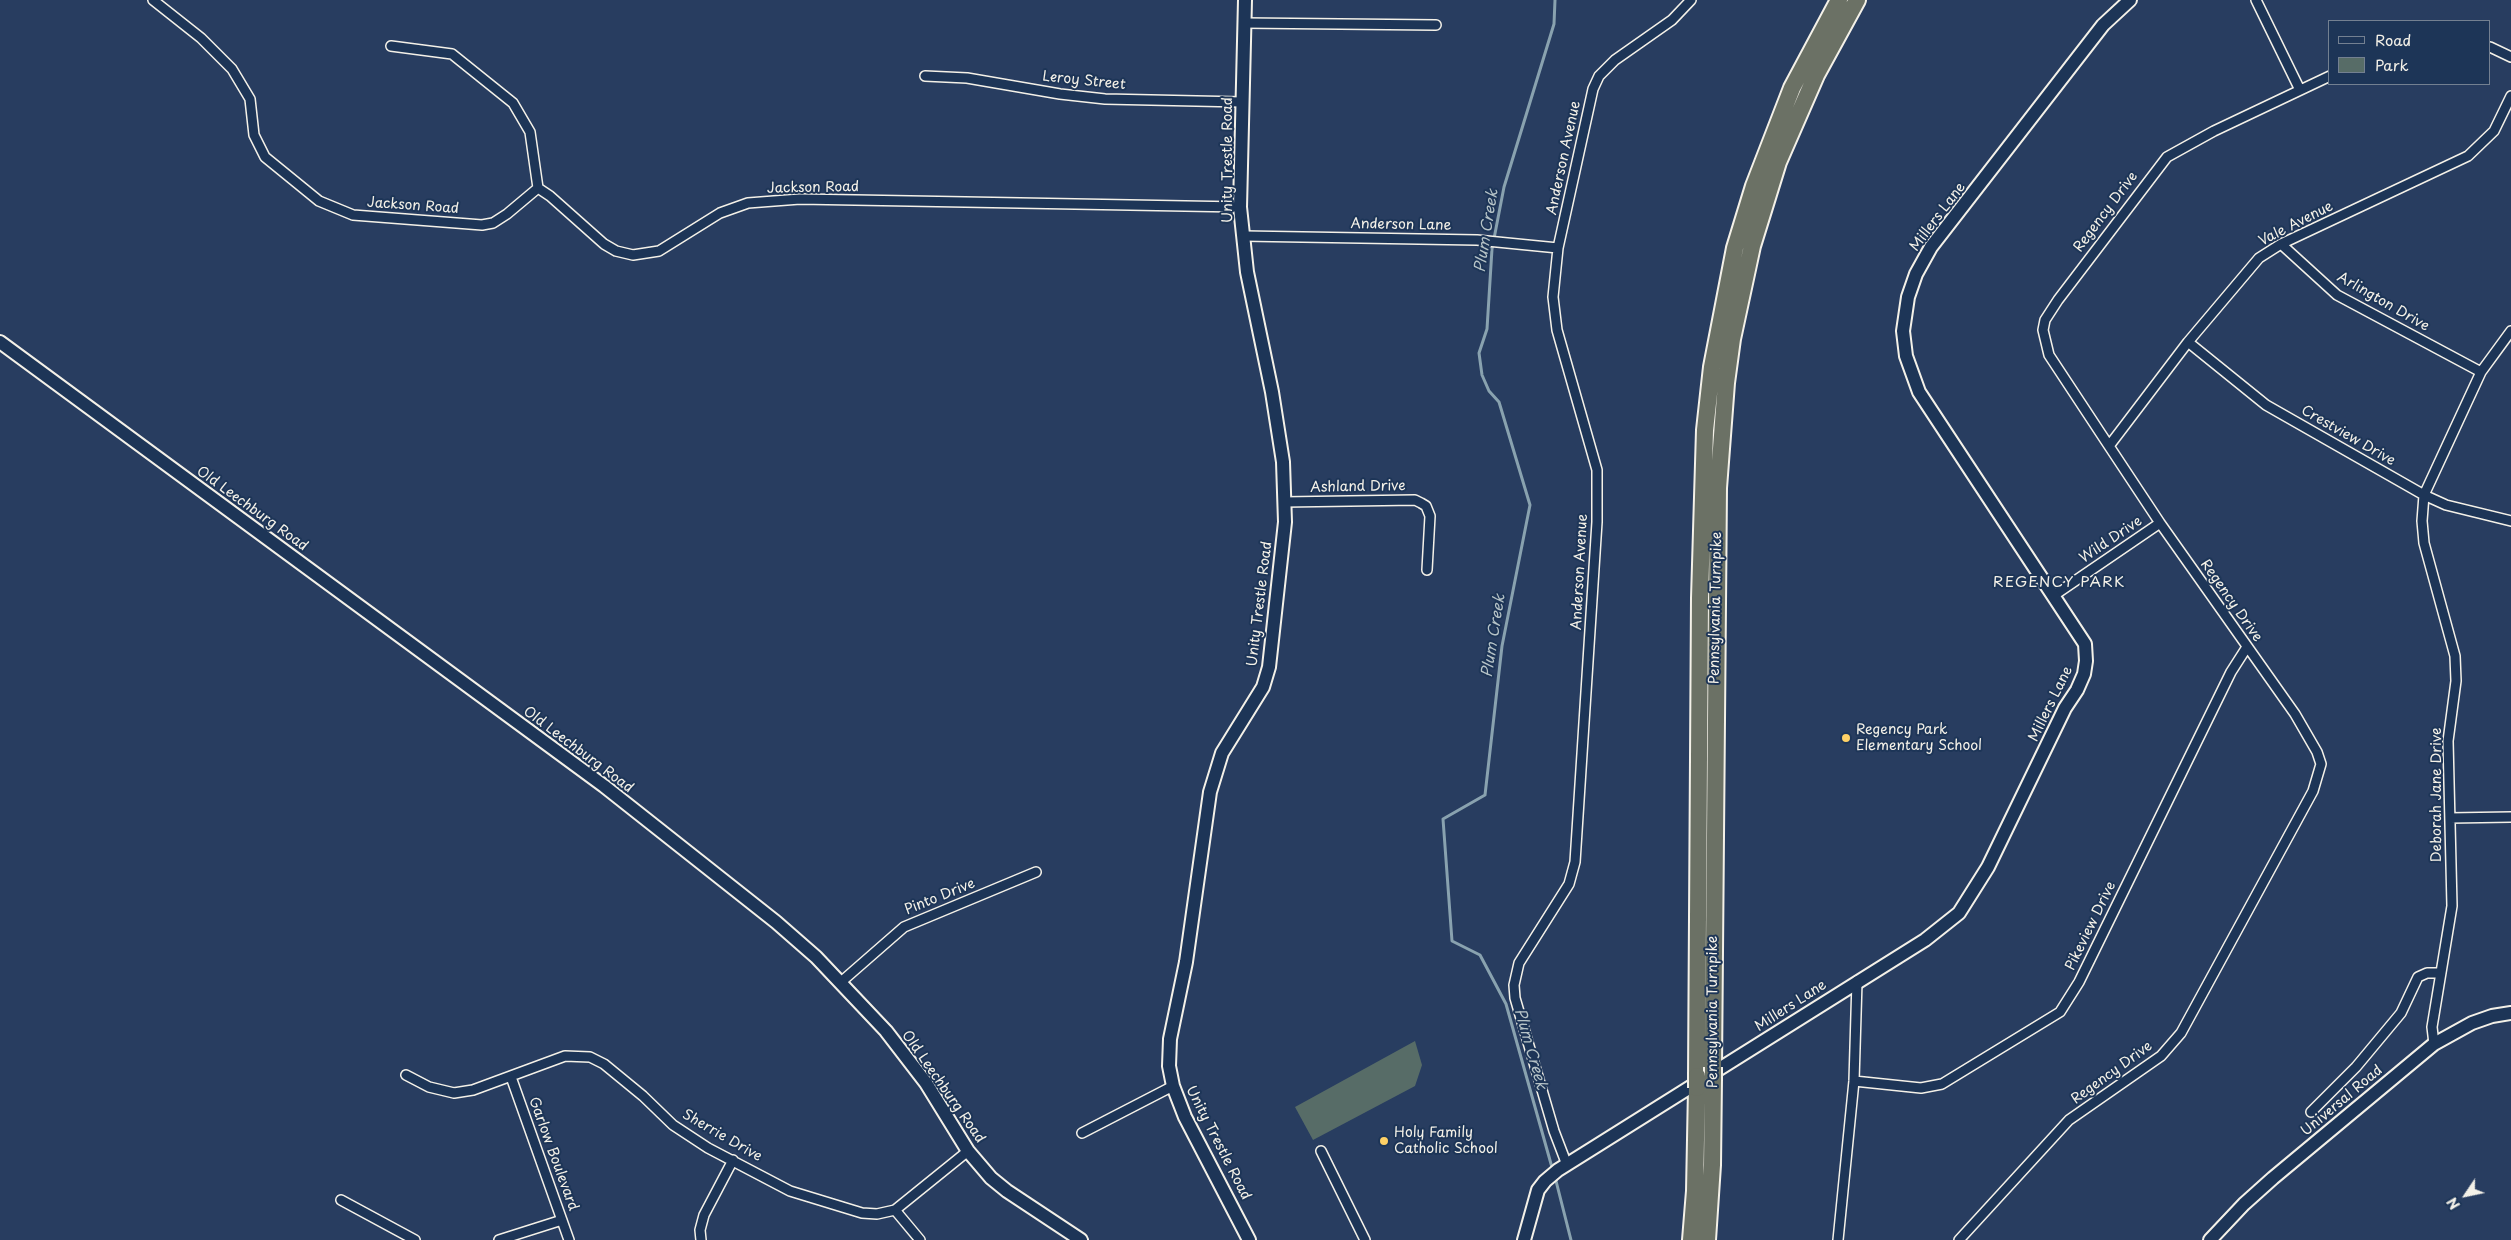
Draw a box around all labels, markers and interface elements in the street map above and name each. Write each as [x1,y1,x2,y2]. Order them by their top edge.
legend [2328,20,2491,85]
text: Road [2375,28,2411,51]
text: Park [2375,53,2409,76]
street label: Leroy Street [1042,68,1126,94]
street label: Unity Trestle Road [1220,97,1236,223]
street label: Anderson Avenue [1544,99,1584,217]
street label: Regency Drive [2070,169,2142,255]
street label: Jackson Road [767,179,859,197]
street label: Millers Lane [1907,179,1969,255]
water label: Plum Creek [1472,188,1502,274]
street label: Jackson Road [366,194,460,218]
street label: Vale Avenue [2256,198,2336,250]
street label: Anderson Lane [1351,216,1451,234]
street label: Arlington Drive [2334,269,2432,335]
street label: Crestview Drive [2298,402,2398,470]
street label: Old Leechburg Road [193,463,311,555]
street label: Ashland Drive [1310,478,1406,496]
street label: Wild Drive [2077,513,2145,567]
street label: Anderson Avenue [1569,514,1591,630]
street label: Pennsylvania Turnpike [1706,532,1726,684]
street label: Unity Trestle Road [1244,540,1276,668]
street label: Regency Drive [2197,557,2265,645]
district label: REGENCY PARK [1992,574,2126,592]
water label: Plum Creek [1479,593,1509,679]
street label: Millers Lane [2026,664,2076,744]
street label: Old Leechburg Road [520,703,636,797]
place label: Regency Park Elementary School [1856,722,1982,754]
street label: Deborah Jane Drive [2429,728,2445,862]
marker: Regency Park Elementary School [1840,732,1852,744]
street label: Pinto Drive [902,875,978,919]
street label: Pikeview Drive [2062,879,2120,973]
street label: Pennsylvania Turnpike [1705,936,1721,1088]
street label: Millers Lane [1752,977,1830,1035]
water label: Plum Creek [1510,1006,1550,1092]
street label: Old Leechburg Road [898,1028,988,1146]
street label: Regency Drive [2068,1038,2156,1108]
street label: Universal Road [2298,1062,2386,1140]
street label: Unity Trestle Road [1182,1083,1254,1203]
street label: Garlow Boulevard [525,1095,581,1213]
street label: Sherrie Drive [679,1106,765,1166]
place label: Holy Family Catholic School [1394,1125,1498,1158]
marker: Holy Family Catholic School [1378,1135,1390,1147]
north arrow [2441,1170,2491,1220]
text: N [2441,1193,2465,1214]

